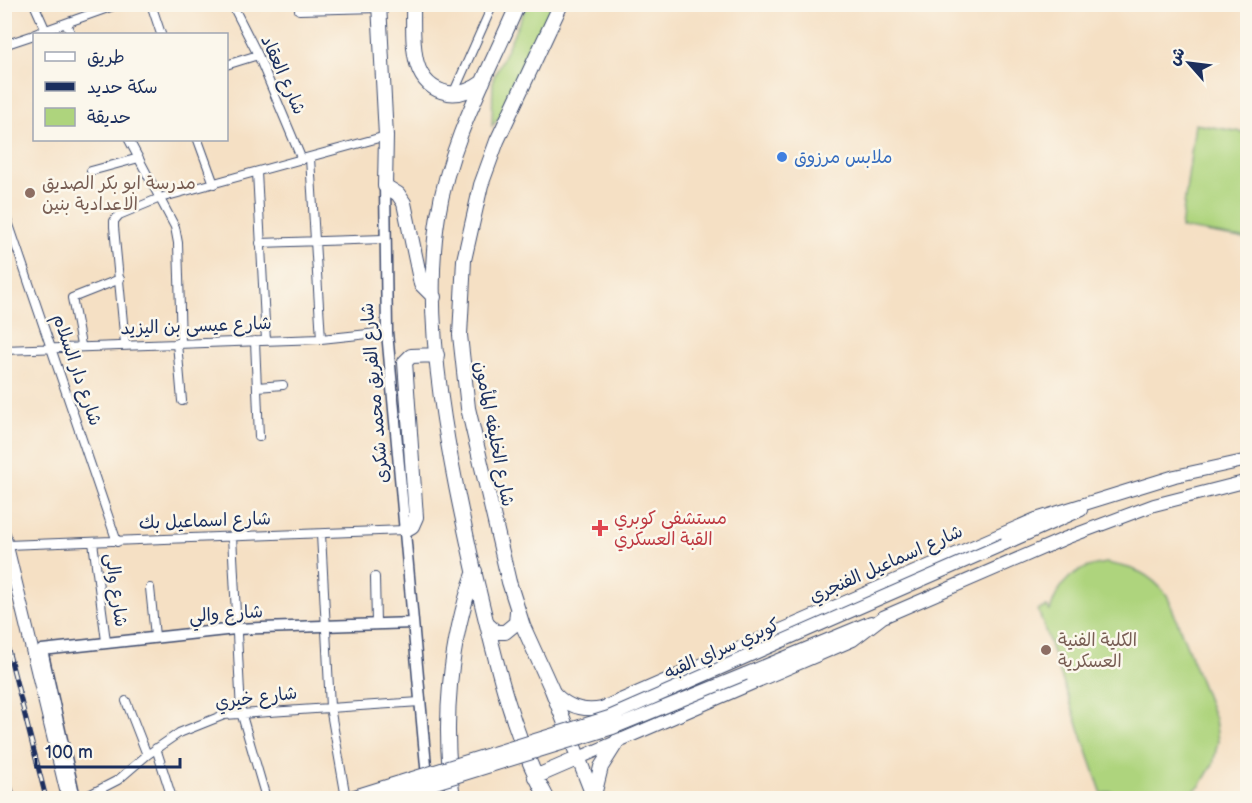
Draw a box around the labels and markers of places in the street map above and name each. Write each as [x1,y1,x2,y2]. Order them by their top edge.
place label: ملابس مرزوق [794,147,892,168]
marker: ملابس مرزوق [775,150,789,164]
place label: مدرسة ابو بكر الصديق الاعدادية بنين [42,173,196,215]
marker: مدرسة ابو بكر الصديق الاعدادية بنين [23,186,37,200]
place label: مستشفى كوبري القبة العسكري [614,508,727,552]
marker: مستشفى كوبري القبة العسكري [591,519,609,537]
place label: الكلية الفنية العسكرية [1058,630,1137,672]
marker: الكلية الفنية العسكرية [1039,643,1053,657]

